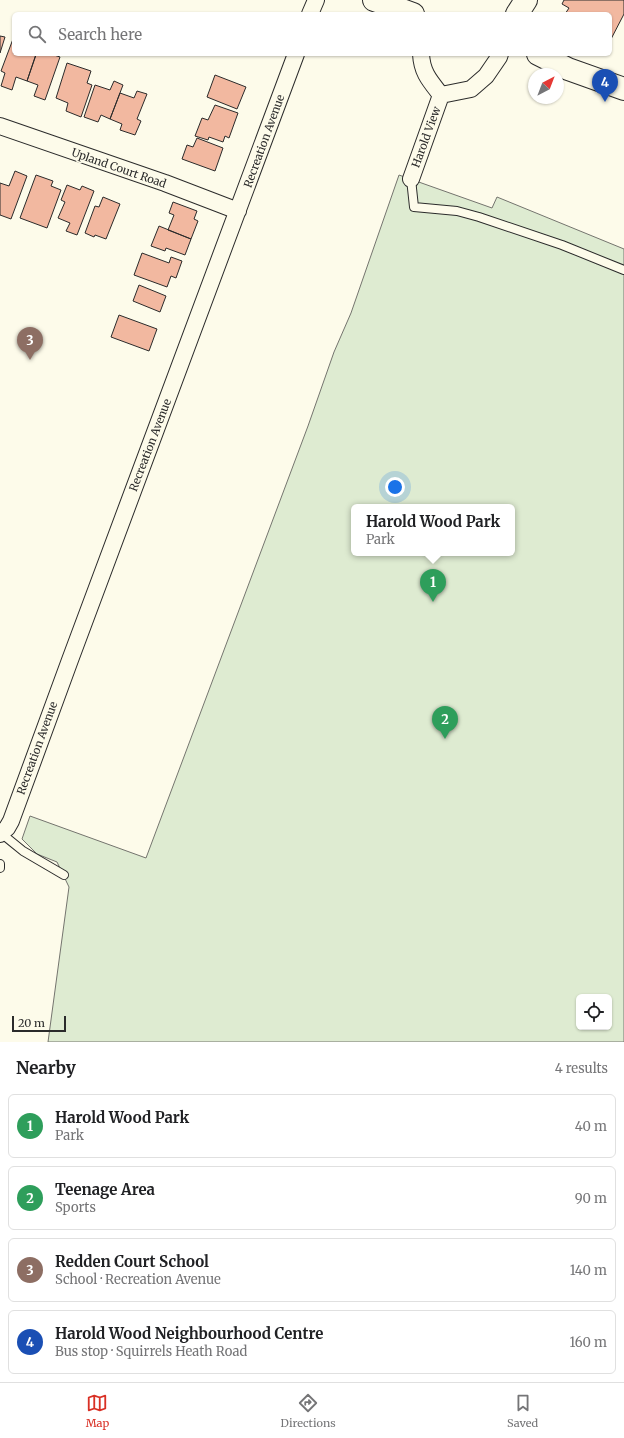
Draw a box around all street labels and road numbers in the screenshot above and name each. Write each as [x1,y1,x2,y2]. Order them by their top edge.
street label: Recreation Avenue [241,92,287,189]
street label: Harold View [408,104,444,170]
street label: Upland Court Road [70,145,169,191]
street label: Recreation Avenue [126,396,174,493]
street label: Recreation Avenue [14,699,60,796]

